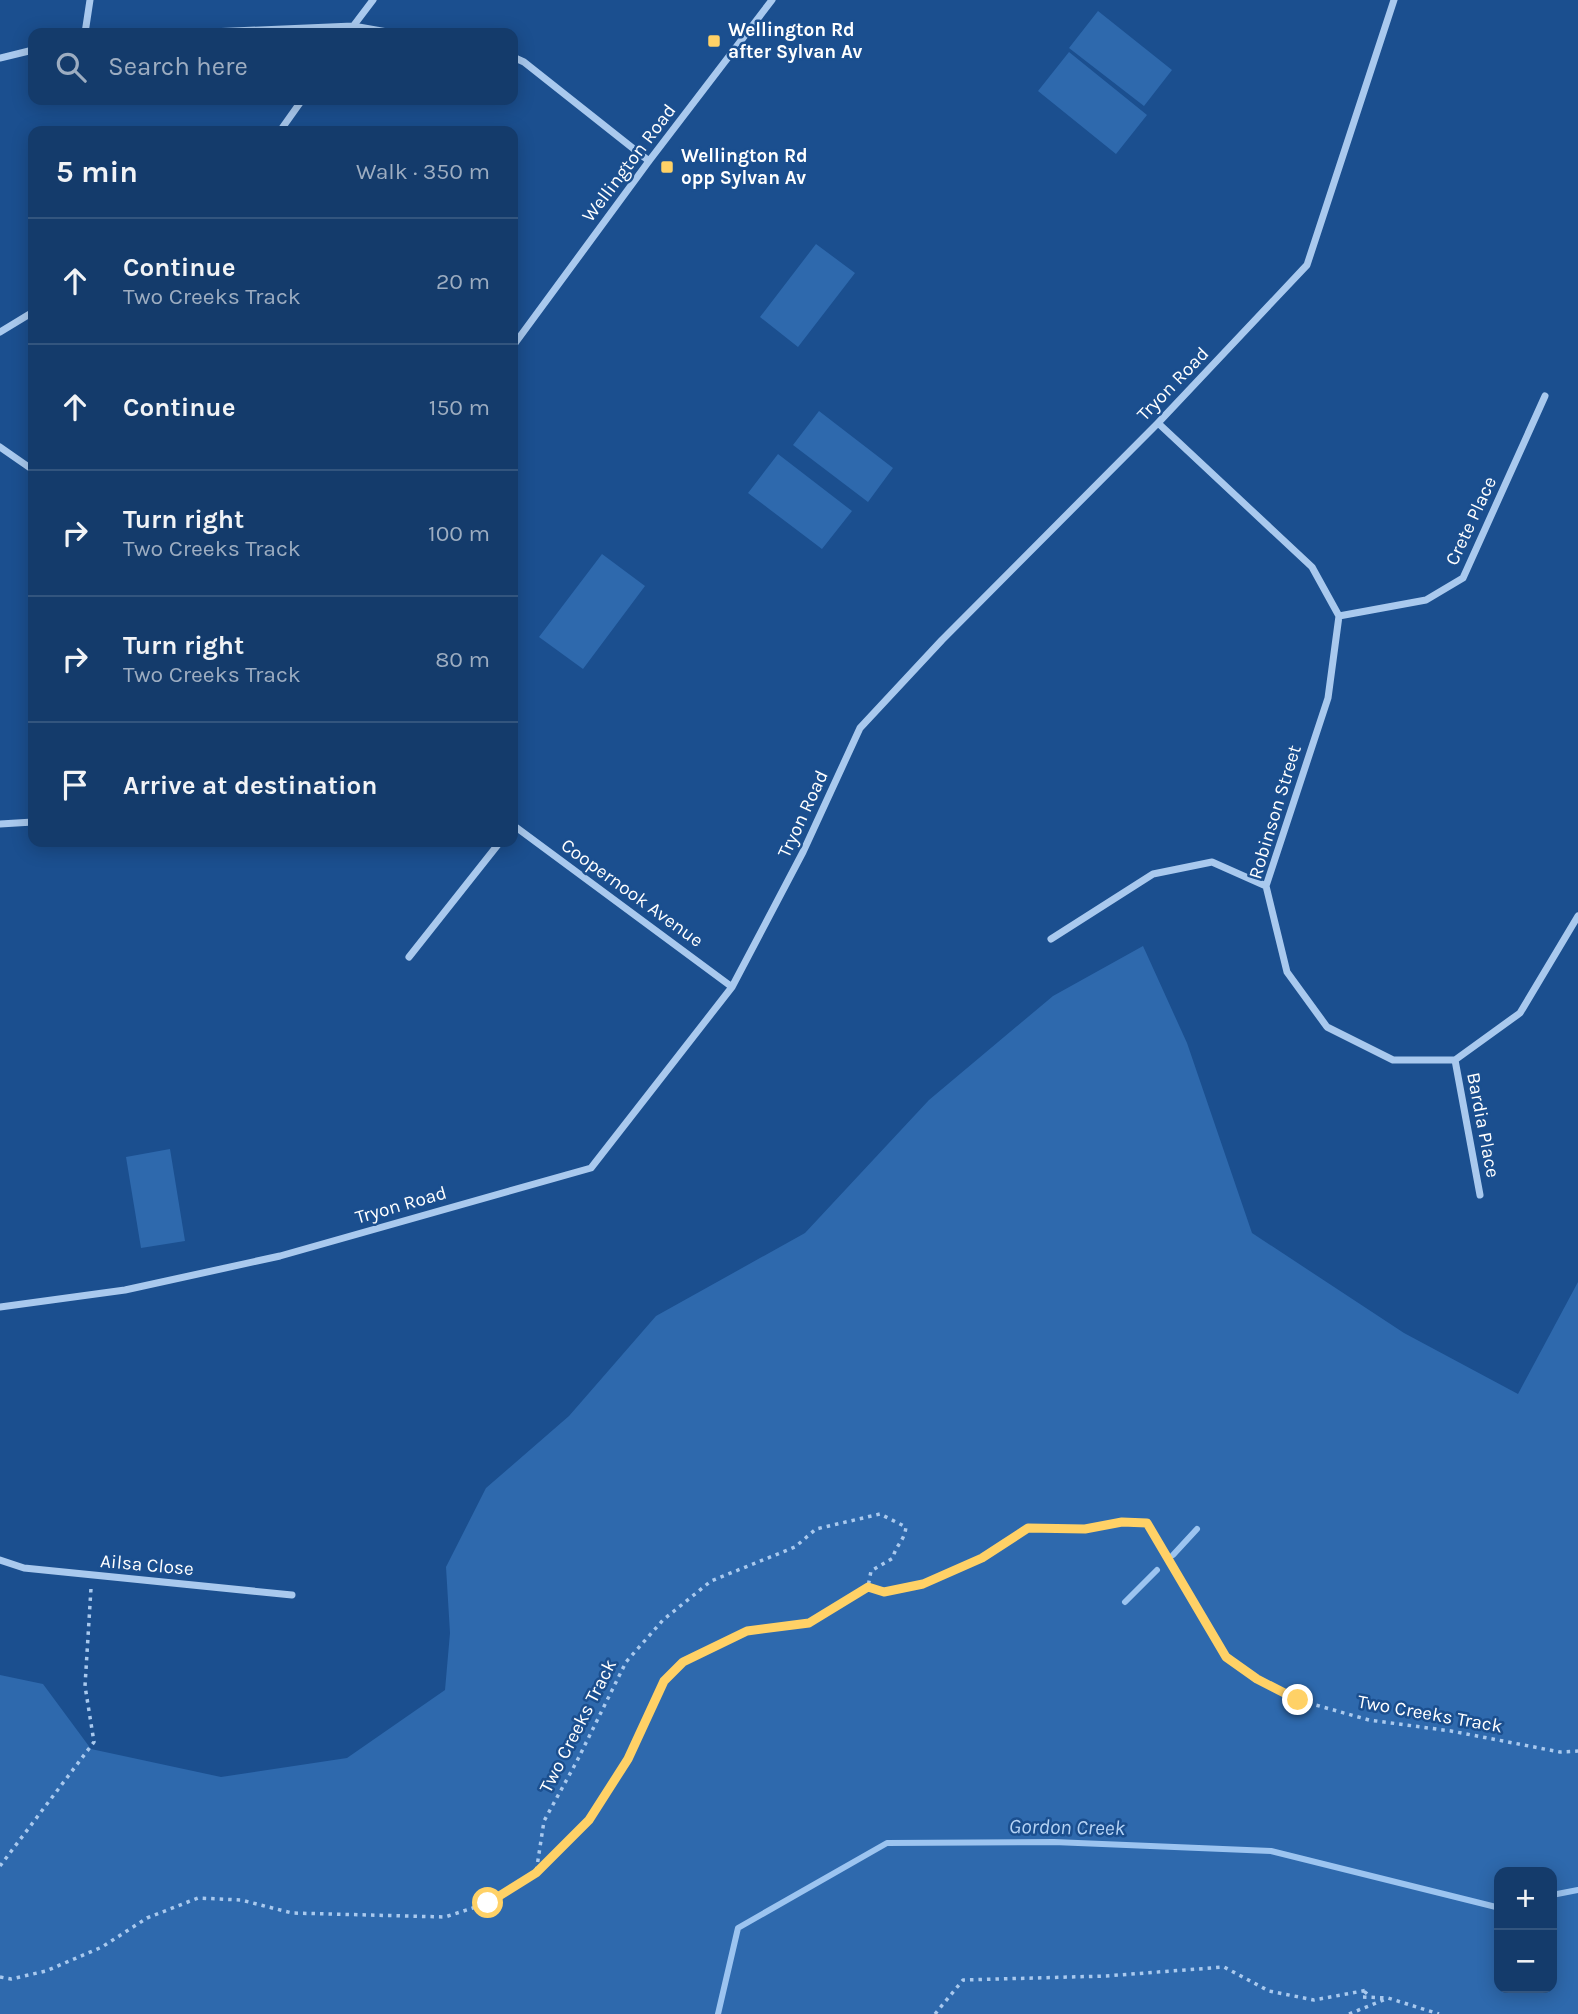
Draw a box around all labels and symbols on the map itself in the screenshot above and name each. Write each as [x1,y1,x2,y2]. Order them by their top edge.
place label: Wellington Rd after Sylvan Av [728,19,863,63]
marker: Wellington Rd after Sylvan Av [706,33,722,49]
street label: Wellington Road [578,100,680,226]
place label: Wellington Rd opp Sylvan Av [681,145,808,189]
marker: Wellington Rd opp Sylvan Av [659,159,675,175]
street label: Tryon Road [1132,343,1214,425]
street label: Crete Place [1441,473,1501,569]
street label: Robinson Street [1244,742,1306,882]
street label: Tryon Road [773,767,833,861]
street label: Coopernook Avenue [557,834,707,952]
street label: Bardia Place [1462,1070,1504,1180]
street label: Tryon Road [353,1181,449,1229]
street label: Ailsa Close [99,1550,195,1580]
street label: Two Creeks Track [535,1655,621,1796]
route end [1282,1684,1313,1715]
street label: Two Creeks Track [1356,1690,1505,1738]
water label: Gordon Creek [1009,1814,1126,1840]
route start [472,1887,503,1918]

